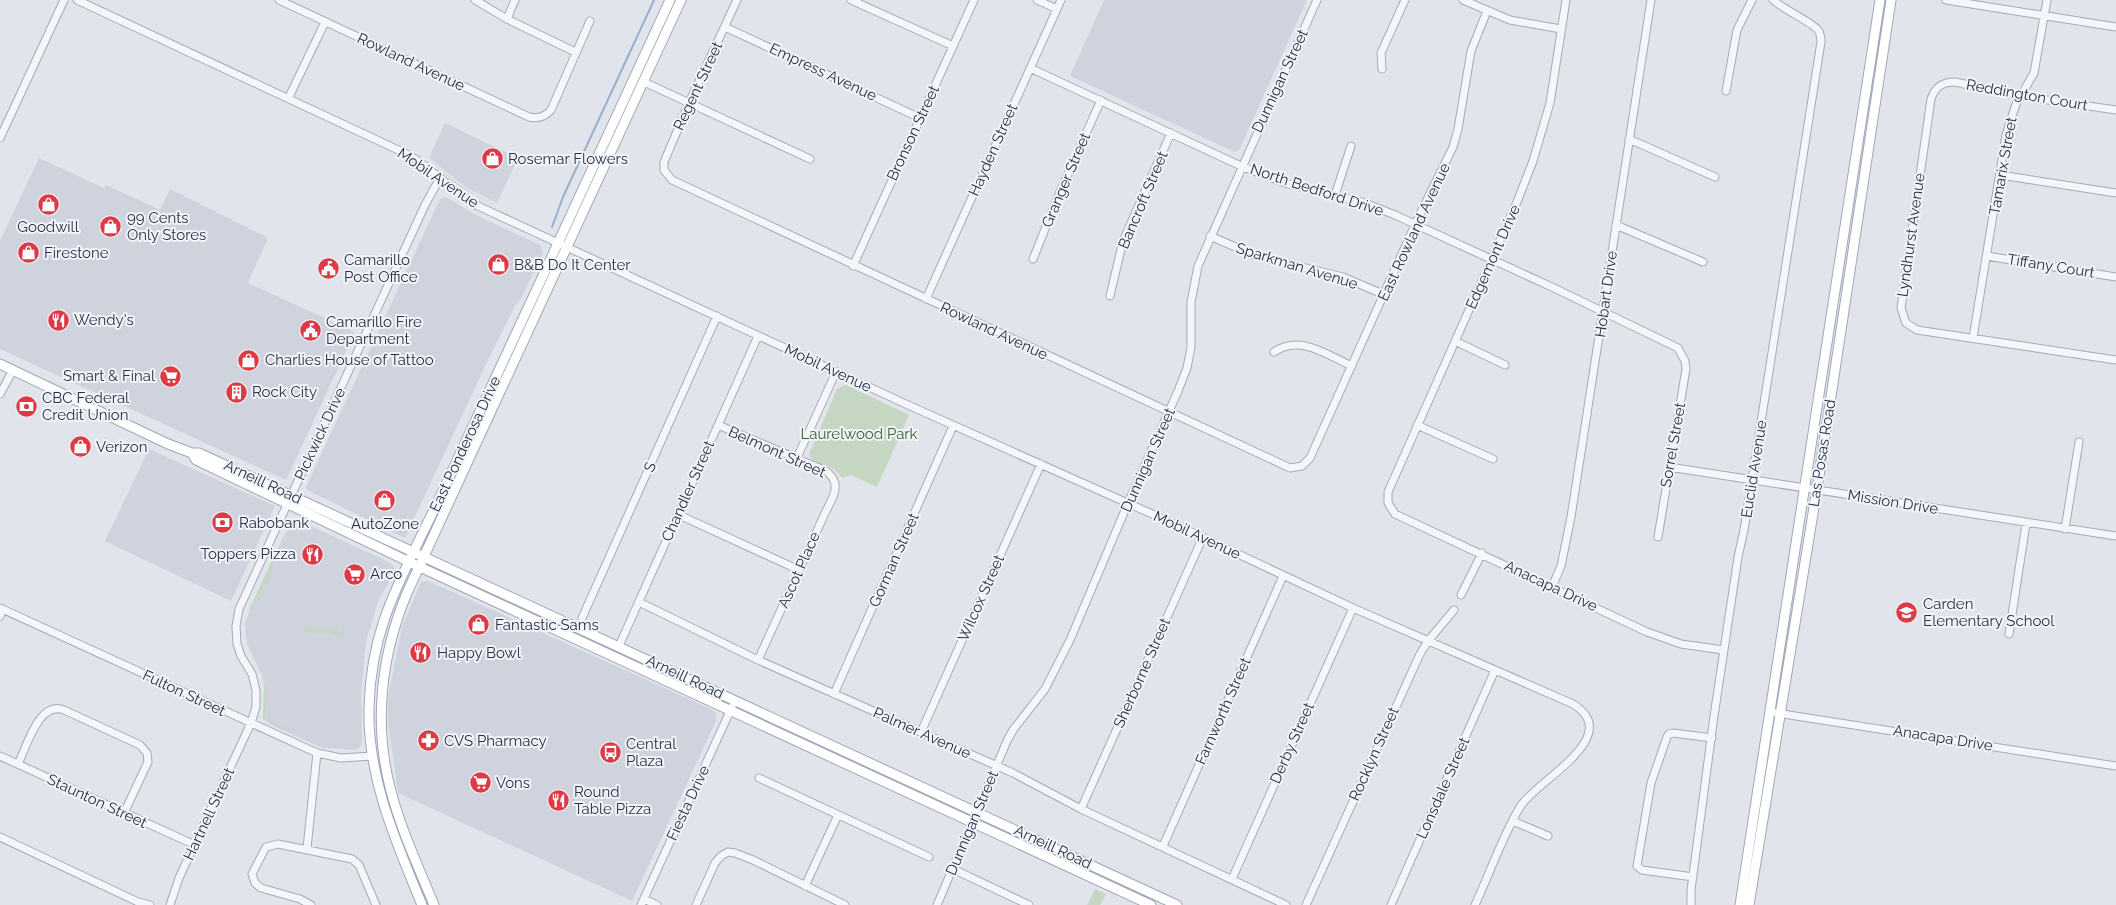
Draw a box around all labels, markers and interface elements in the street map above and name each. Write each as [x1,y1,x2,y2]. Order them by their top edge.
street label: Dunnigan Street [1248,26,1312,136]
street label: Rowland Avenue [354,29,468,95]
street label: Regent Street [670,39,726,133]
street label: Empress Avenue [766,39,880,105]
street label: Reddington Court [1965,75,2089,115]
street label: Bronson Street [883,83,943,183]
street label: Hayden Street [965,101,1021,199]
street label: Tamarix Street [1986,116,2020,216]
street label: Granger Street [1038,130,1094,230]
street label: Mobil Avenue [394,144,482,212]
shop icon: Rosemar Flowers [480,147,504,171]
street label: Bancroft Street [1114,148,1172,252]
place label: Rosemar Flowers [508,150,628,168]
street label: North Bedford Drive [1248,160,1386,220]
street label: East Rowland Avenue [1374,160,1454,304]
street label: Lyndhurst Avenue [1893,172,1929,298]
shop icon: Goodwill [36,192,60,216]
street label: Edgemont Drive [1462,202,1524,312]
place label: 99 Cents Only Stores [127,209,206,244]
shop icon: 99 Cents Only Stores [99,215,123,239]
place label: Goodwill [17,218,80,236]
street label: Sparkman Avenue [1234,239,1360,293]
shop icon: Firestone [16,241,40,265]
place label: Firestone [44,244,109,262]
street label: Hobart Drive [1591,249,1621,338]
street label: Tiffany Court [2006,250,2096,282]
place label: Camarillo Post Office [344,251,418,286]
shop icon: B&B Do It Center [486,253,510,277]
place label: B&B Do It Center [514,256,631,274]
public building icon: Camarillo Post Office [316,257,340,281]
street label: Rowland Avenue [937,298,1051,364]
restaurant icon: Wendy's [46,308,70,332]
place label: Wendy's [74,311,134,329]
place label: Camarillo Fire Department [326,313,422,348]
public building icon: Camarillo Fire Department [298,319,322,343]
street label: Mobil Avenue [782,340,875,396]
shop icon: Charlies House of Tattoo [237,348,261,372]
place label: Charlies House of Tattoo [265,351,434,369]
supermarket icon: Smart & Final [159,364,183,388]
place label: Smart & Final [63,367,156,385]
street label: East Ponderosa Drive [426,373,504,515]
building icon: Rock City [224,380,248,404]
place label: Rock City [252,383,317,401]
street label: Pickwick Drive [291,385,349,483]
place label: CBC Federal Credit Union [42,389,130,424]
bank icon: CBC Federal Credit Union [14,395,38,419]
street label: Las Posas Road [1805,398,1839,508]
street label: Sorrel Street [1657,401,1689,489]
street label: Dunnigan Street [1117,405,1179,515]
street label: Euclid Avenue [1737,419,1771,519]
street label: Belmont Street [726,422,828,482]
park label: Laurelwood Park [800,425,918,443]
shop icon: Verizon [68,435,92,459]
place label: Verizon [96,438,147,456]
street label: Chandler Street [658,438,718,544]
street label: Arneill Road [221,456,305,508]
street label: S [640,459,660,475]
street label: Mission Drive [1846,486,1940,518]
shop icon: AutoZone [373,489,397,513]
street label: Mobil Avenue [1151,507,1244,563]
street label: Gorman Street [865,510,923,610]
bank icon: Rabobank [211,511,235,535]
place label: Rabobank [239,514,309,532]
place label: AutoZone [351,515,419,533]
street label: Ascot Place [774,529,824,611]
restaurant icon: Toppers Pizza [300,542,324,566]
place label: Toppers Pizza [200,545,296,563]
street label: Wilcox Street [954,552,1008,644]
street label: Anacapa Drive [1502,557,1601,615]
supermarket icon: Arco [342,562,366,586]
place label: Arco [370,565,402,583]
place label: Carden Elementary School [1923,595,2055,630]
school or university icon: Carden Elementary School [1895,601,1919,625]
shop icon: Fantastic Sams [467,613,491,637]
street label: Sherborne Street [1110,615,1174,731]
place label: Fantastic Sams [495,616,599,634]
restaurant icon: Happy Bowl [409,641,433,665]
place label: Happy Bowl [437,644,522,662]
street label: Arneill Road [643,651,727,703]
street label: Farnworth Street [1191,655,1255,767]
street label: Fulton Street [140,666,228,720]
street label: Derby Street [1266,700,1318,786]
street label: Palmer Avenue [870,703,974,763]
street label: Rocklyn Street [1345,704,1403,804]
street label: Anacapa Drive [1892,721,1994,755]
pharmacy icon: CVS Pharmacy [416,729,440,753]
place label: CVS Pharmacy [444,732,547,750]
street label: Lonsdale Street [1413,734,1473,842]
place label: Central Plaza [626,735,677,770]
bus stop icon: Central Plaza [598,741,622,765]
street label: Fiesta Drive [663,762,713,844]
street label: Hartnell Street [180,765,238,863]
street label: Dunnigan Street [942,768,1002,878]
street label: Staunton Street [44,770,150,832]
supermarket icon: Vons [468,771,492,795]
place label: Vons [496,774,530,792]
place label: Round Table Pizza [574,783,651,818]
restaurant icon: Round Table Pizza [546,789,570,813]
street label: Arneill Road [1011,821,1095,873]

